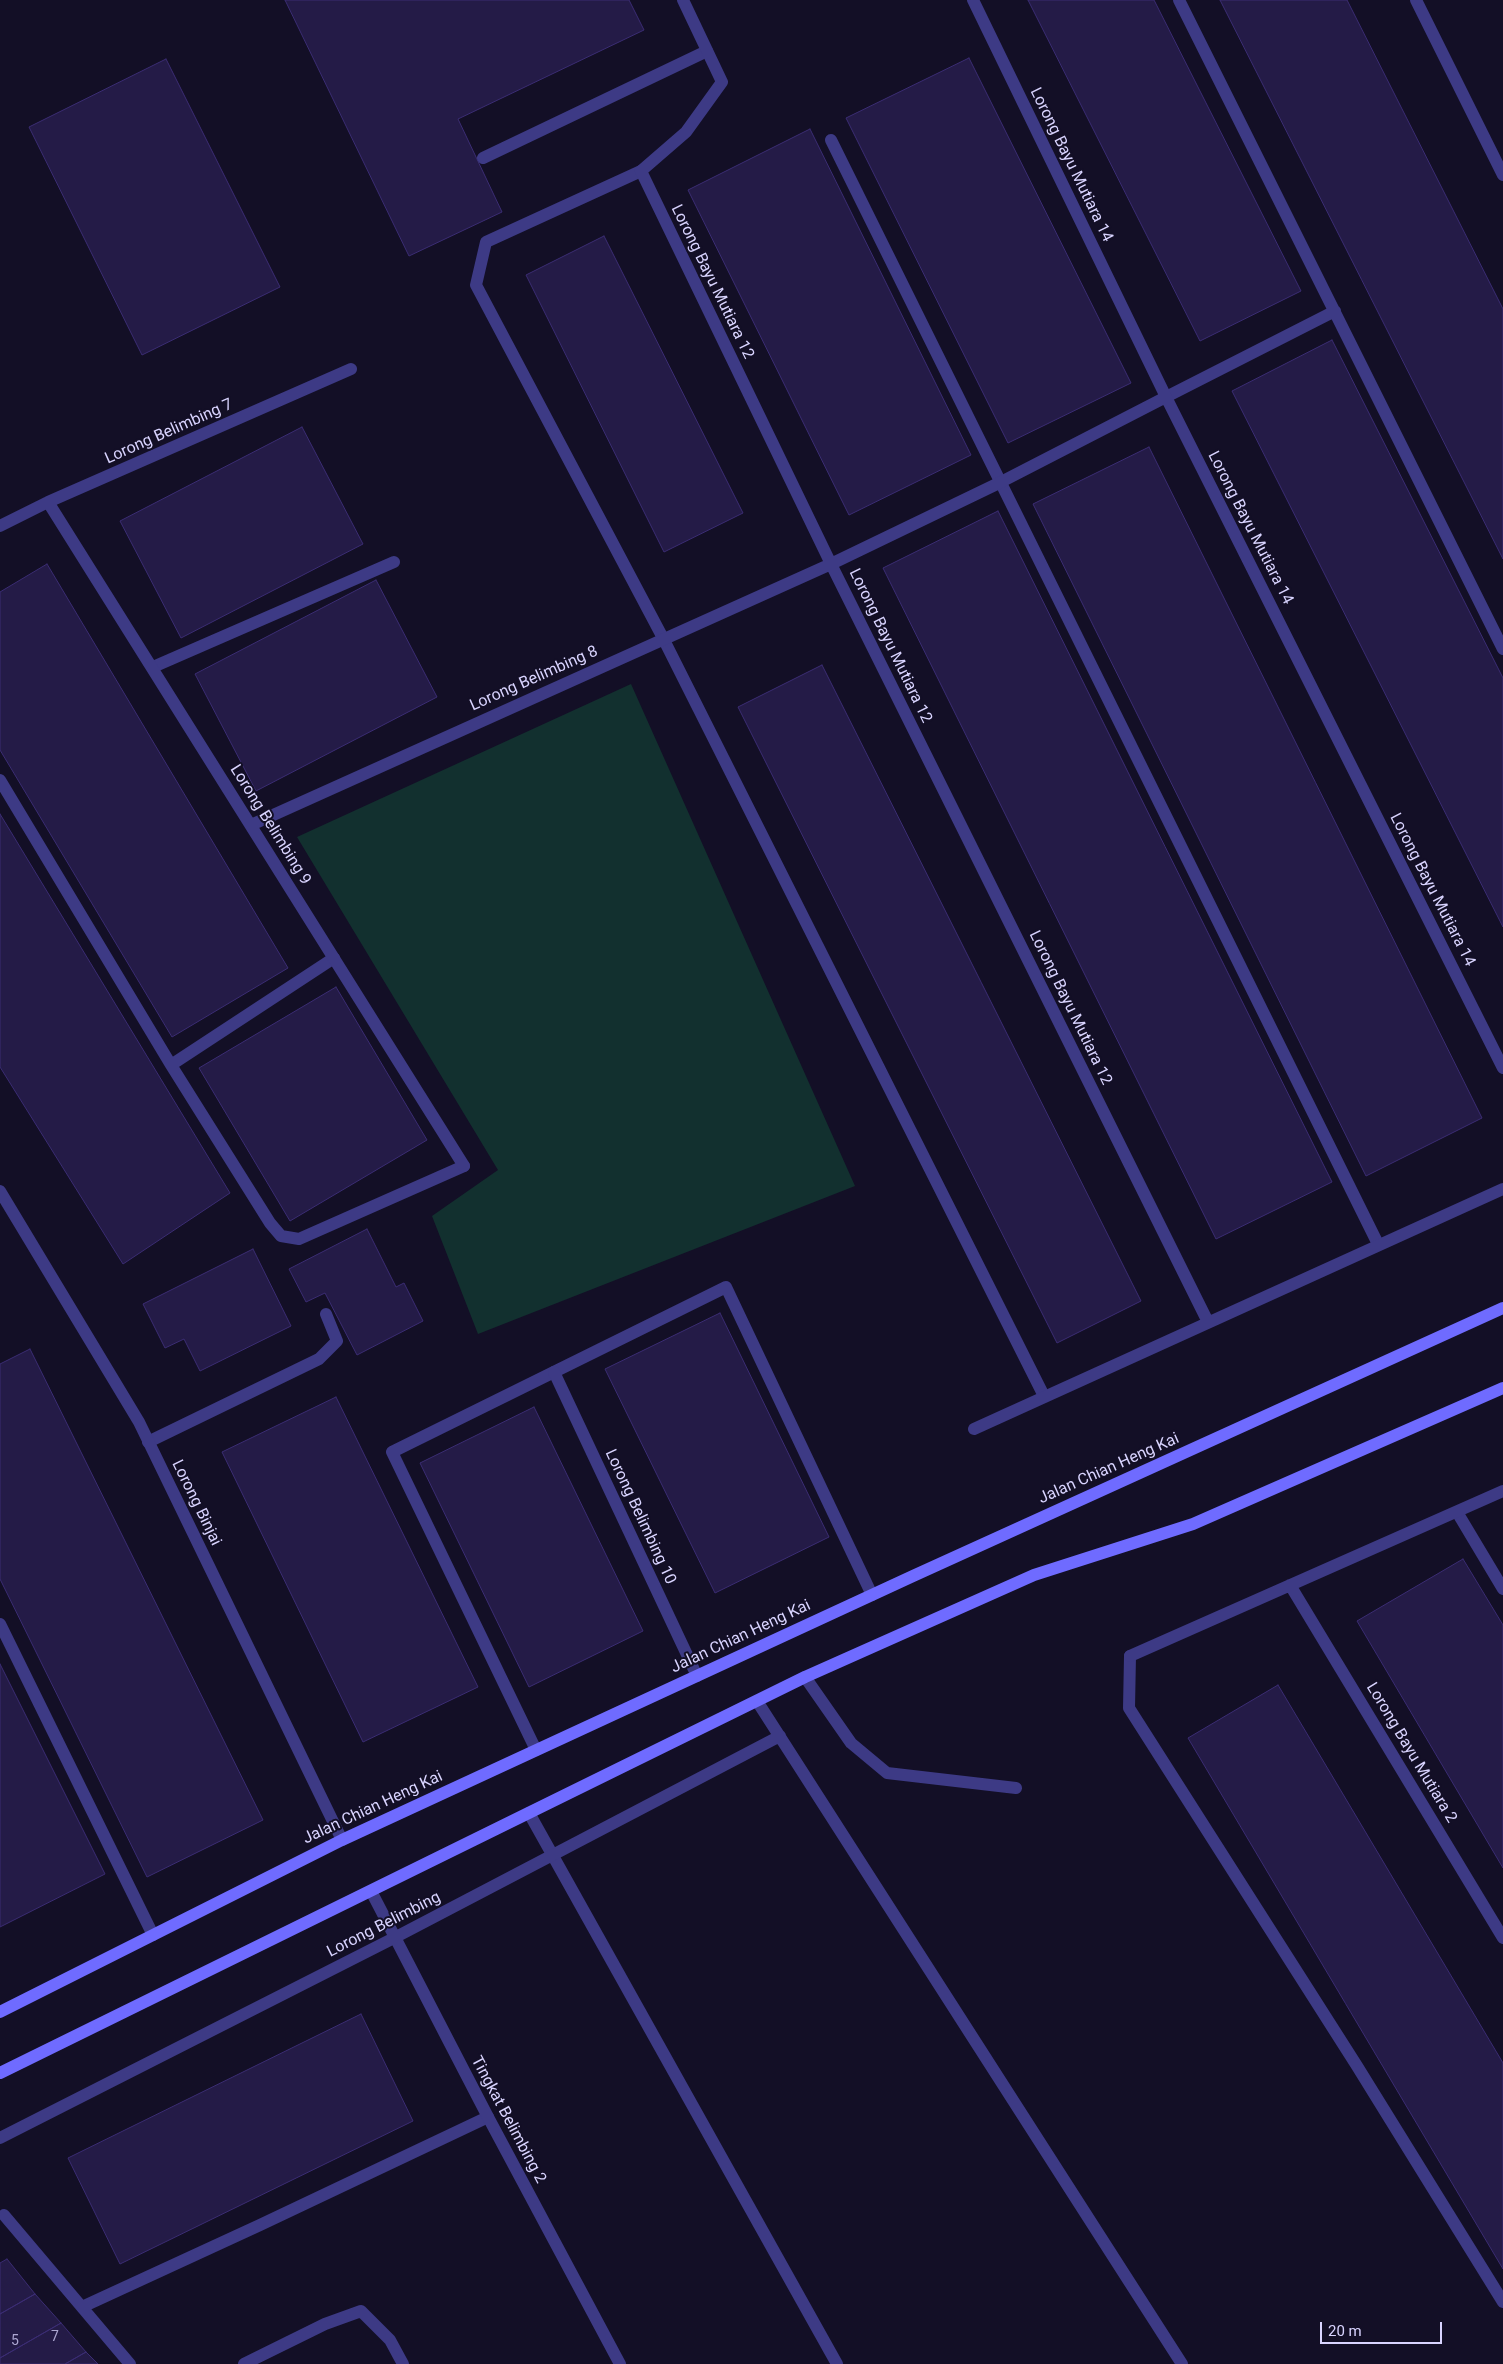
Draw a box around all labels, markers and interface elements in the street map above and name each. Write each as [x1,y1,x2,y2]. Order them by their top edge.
street label: Lorong Bayu Mutiara 14 [1025,85,1117,245]
street label: Lorong Bayu Mutiara 12 [666,202,758,362]
street label: Lorong Belimbing 7 [102,395,236,469]
street label: Lorong Bayu Mutiara 14 [1203,448,1297,608]
street label: Lorong Bayu Mutiara 12 [844,566,936,726]
street label: Lorong Belimbing 8 [467,642,601,716]
street label: Lorong Belimbing 9 [225,761,315,889]
street label: Lorong Bayu Mutiara 14 [1385,810,1479,970]
street label: Lorong Bayu Mutiara 12 [1024,928,1116,1088]
street label: Jalan Chian Heng Kai [1036,1429,1182,1509]
street label: Lorong Belimbing 10 [600,1446,680,1588]
street label: Lorong Binjai [167,1457,225,1549]
street label: Jalan Chian Heng Kai [668,1596,814,1678]
street label: Lorong Bayu Mutiara 2 [1362,1679,1460,1827]
street label: Jalan Chian Heng Kai [300,1767,446,1849]
street label: Lorong Belimbing [324,1888,444,1962]
street label: Tingkat Belimbing 2 [466,2053,550,2187]
scale bar [1323,2312,1446,2344]
text: 20 m [1328,2322,1362,2340]
house number: 7 [51,2329,59,2345]
house number: 5 [11,2333,19,2349]

